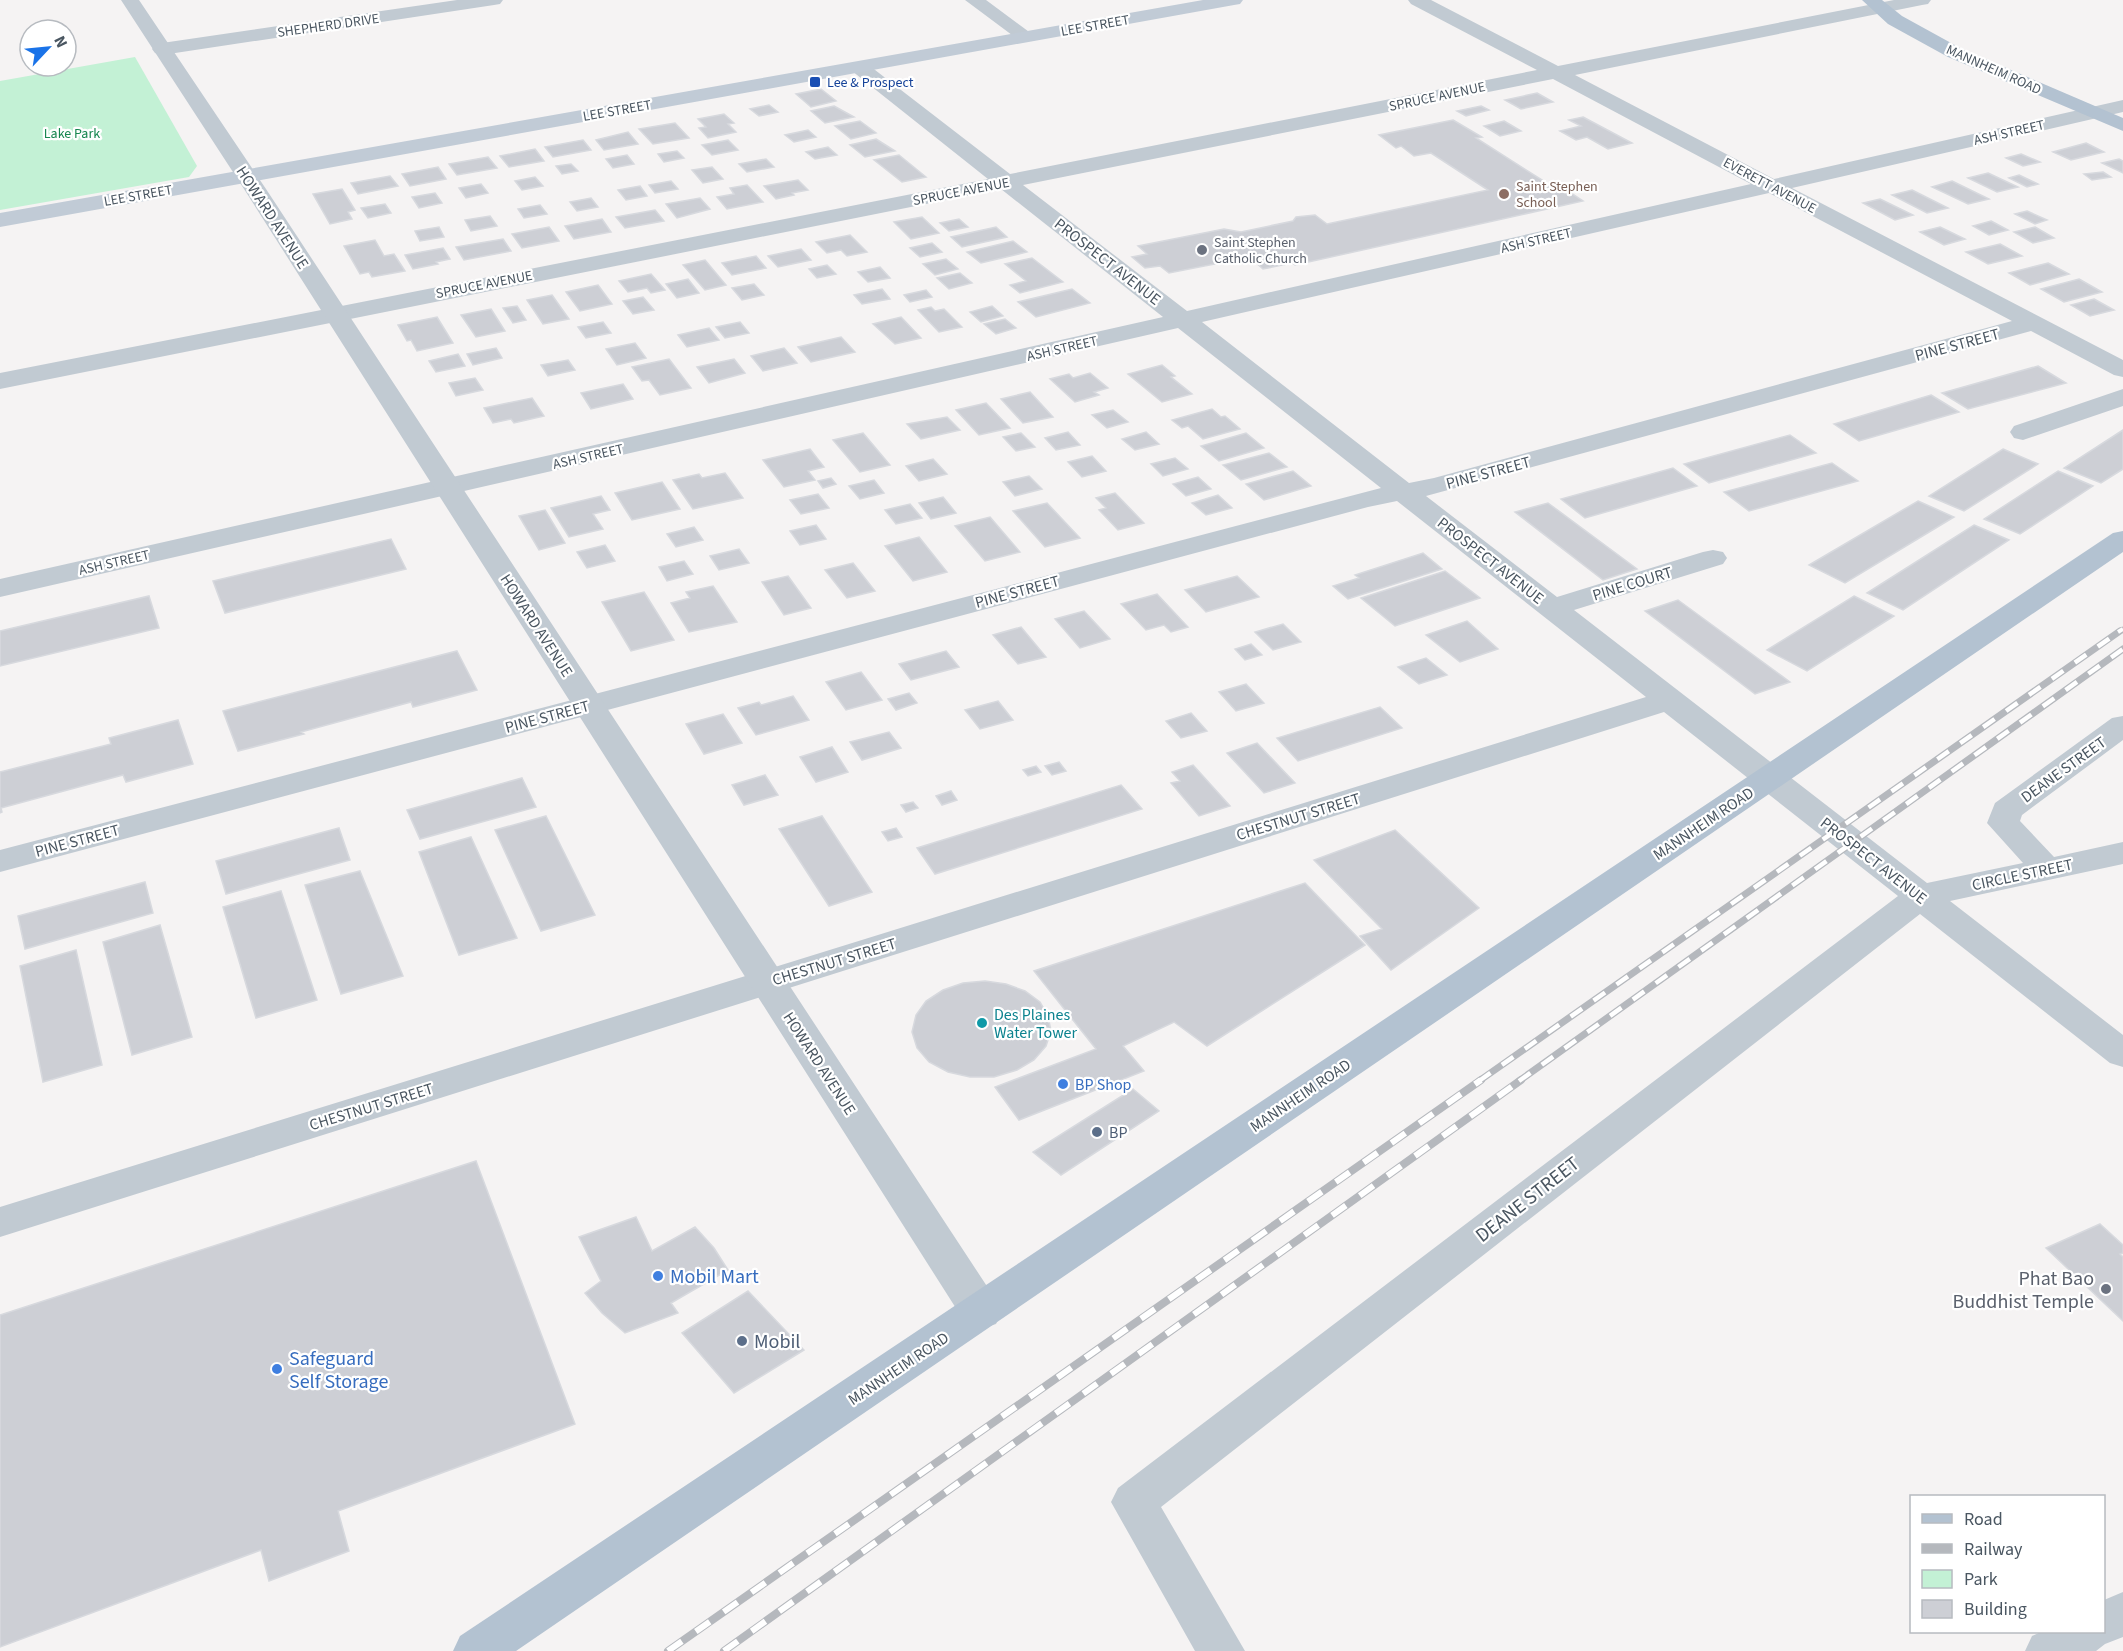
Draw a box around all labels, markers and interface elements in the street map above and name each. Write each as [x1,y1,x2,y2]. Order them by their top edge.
street label: SHEPHERD DRIVE [276,9,380,43]
street label: LEE STREET [1059,10,1132,42]
north arrow [18,18,78,78]
text: N [48,32,73,51]
street label: MANNHEIM ROAD [1943,40,2044,100]
place label: Lee & Prospect [827,73,914,93]
marker: Lee & Prospect [808,75,822,89]
street label: SPRUCE AVENUE [1387,77,1487,117]
street label: LEE STREET [581,95,654,127]
street label: ASH STREET [1972,115,2047,151]
park label: Lake Park [44,124,100,144]
street label: EVERETT AVENUE [1720,153,1820,219]
street label: HOWARD AVENUE [231,162,314,273]
street label: SPRUCE AVENUE [911,173,1011,211]
place label: Saint Stephen School [1516,177,1598,213]
street label: LEE STREET [102,180,175,212]
marker: Saint Stephen School [1497,187,1511,201]
street label: PROSPECT AVENUE [1050,213,1165,310]
street label: ASH STREET [1499,223,1574,259]
place label: Saint Stephen Catholic Church [1214,233,1307,269]
marker: Saint Stephen Catholic Church [1195,243,1209,257]
street label: SPRUCE AVENUE [434,266,534,304]
street label: PINE STREET [1913,323,2002,367]
street label: ASH STREET [1025,331,1100,367]
street label: ASH STREET [551,439,626,475]
street label: PINE STREET [1444,451,1533,495]
street label: PROSPECT AVENUE [1433,512,1548,609]
street label: ASH STREET [77,545,152,581]
street label: PINE COURT [1590,561,1675,607]
street label: HOWARD AVENUE [495,570,578,681]
street label: PINE STREET [973,570,1062,614]
street label: PINE STREET [503,695,592,739]
street label: DEANE STREET [2017,731,2111,808]
street label: MANNHEIM ROAD [1649,782,1758,866]
street label: CHESTNUT STREET [1234,788,1363,846]
street label: PROSPECT AVENUE [1816,812,1931,909]
street label: PINE STREET [33,819,122,863]
street label: CIRCLE STREET [1970,853,2075,896]
street label: CHESTNUT STREET [770,933,899,991]
place label: Des Plaines Water Tower [994,1004,1078,1044]
street label: HOWARD AVENUE [778,1008,861,1119]
marker: Des Plaines Water Tower [975,1016,989,1030]
street label: MANNHEIM ROAD [1246,1054,1355,1138]
place label: BP Shop [1075,1074,1132,1096]
marker: BP Shop [1056,1077,1070,1091]
street label: CHESTNUT STREET [307,1078,436,1136]
place label: BP [1109,1122,1127,1144]
marker: BP [1090,1125,1104,1139]
street label: DEANE STREET [1470,1150,1586,1249]
place label: Mobil Mart [670,1263,759,1291]
place label: Phat Bao Buddhist Temple [1953,1265,2094,1316]
marker: Mobil Mart [651,1269,665,1283]
marker: Phat Bao Buddhist Temple [2099,1282,2113,1296]
street label: MANNHEIM ROAD [844,1327,953,1411]
place label: Mobil [754,1328,800,1356]
marker: Mobil [735,1334,749,1348]
place label: Safeguard Self Storage [289,1345,388,1396]
marker: Safeguard Self Storage [270,1362,284,1376]
legend [1910,1495,2105,1633]
text: Road [1964,1507,2003,1532]
text: Railway [1964,1537,2023,1562]
text: Park [1964,1567,1998,1592]
text: Building [1964,1597,2027,1622]

